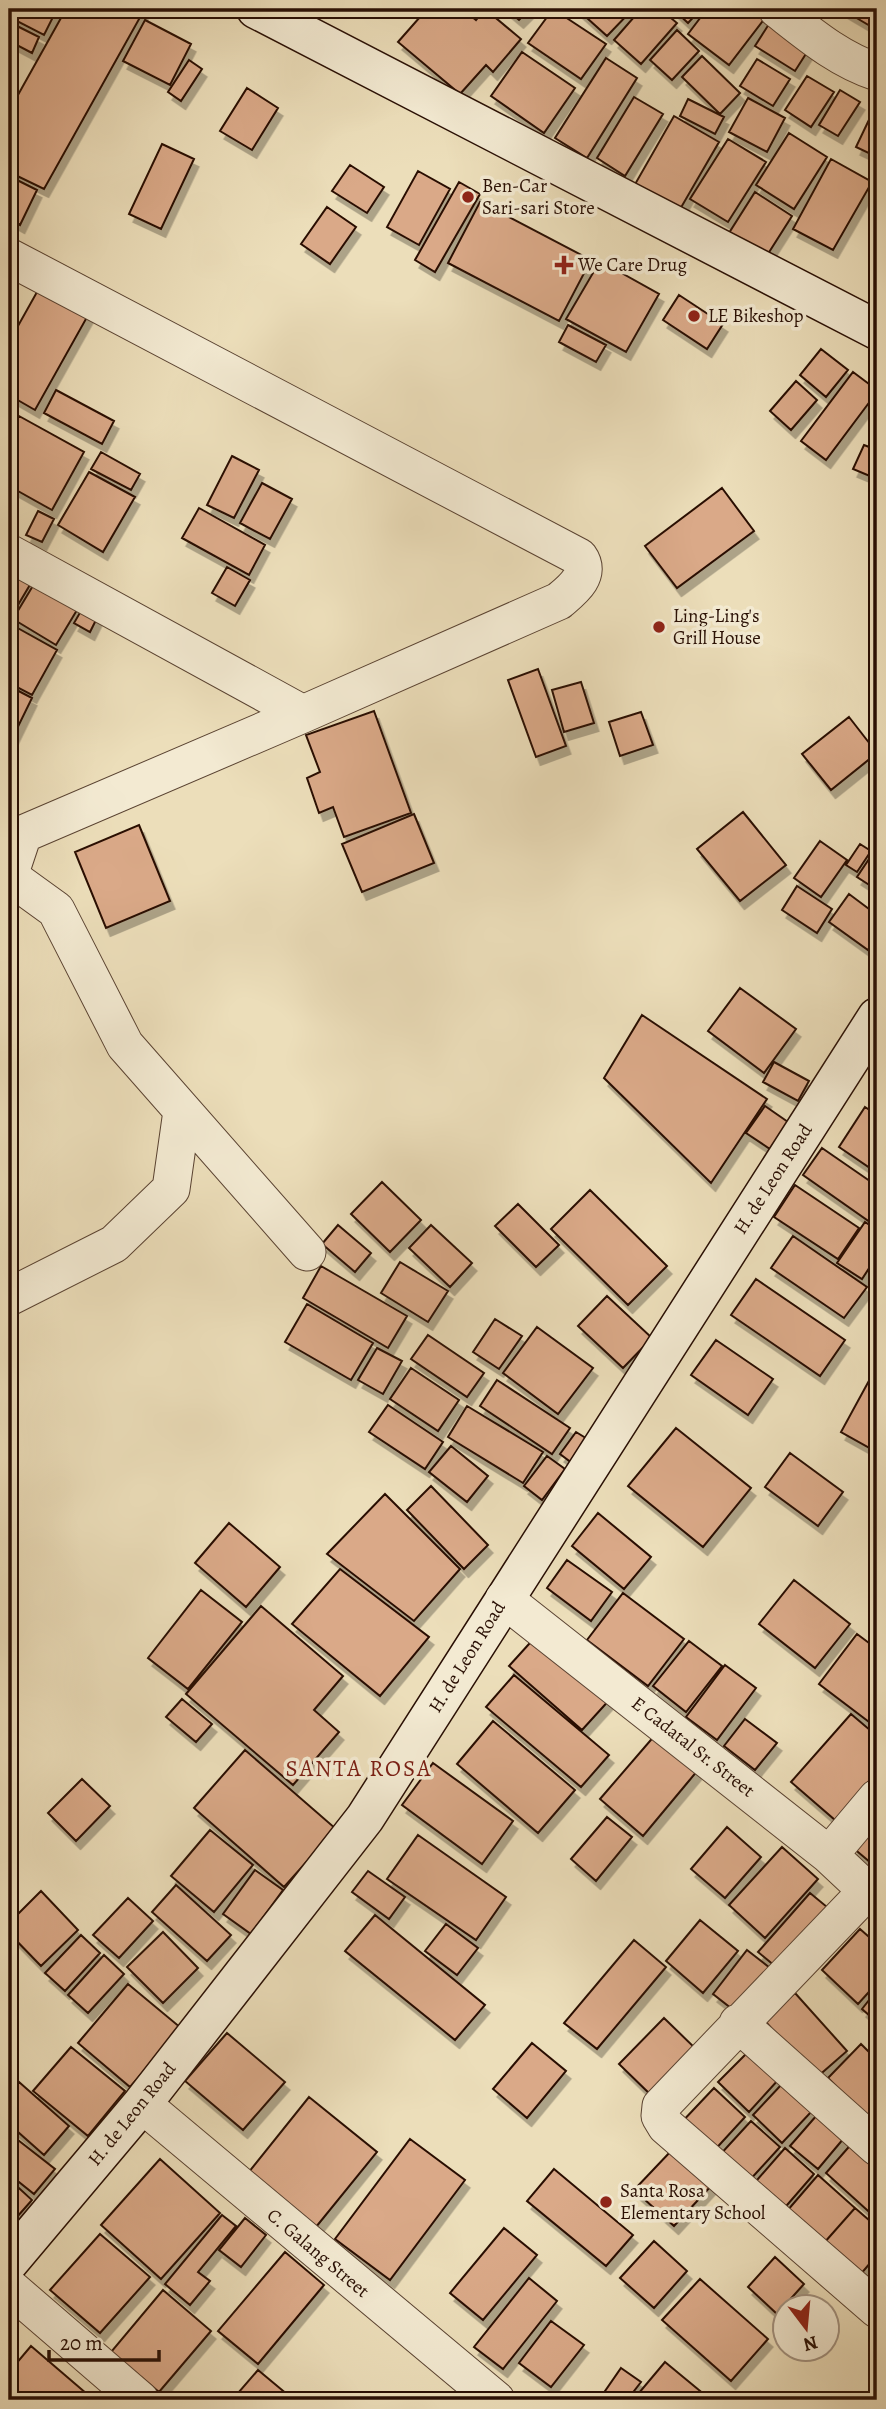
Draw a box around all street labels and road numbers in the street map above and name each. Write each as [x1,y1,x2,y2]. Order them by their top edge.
street label: H. de Leon Road [728,1118,819,1239]
street label: H. de Leon Road [422,1596,512,1718]
street label: E Cadatal Sr. Street [626,1691,760,1803]
street label: H. de Leon Road [82,2056,182,2171]
street label: C. Galang Street [261,2202,375,2304]

